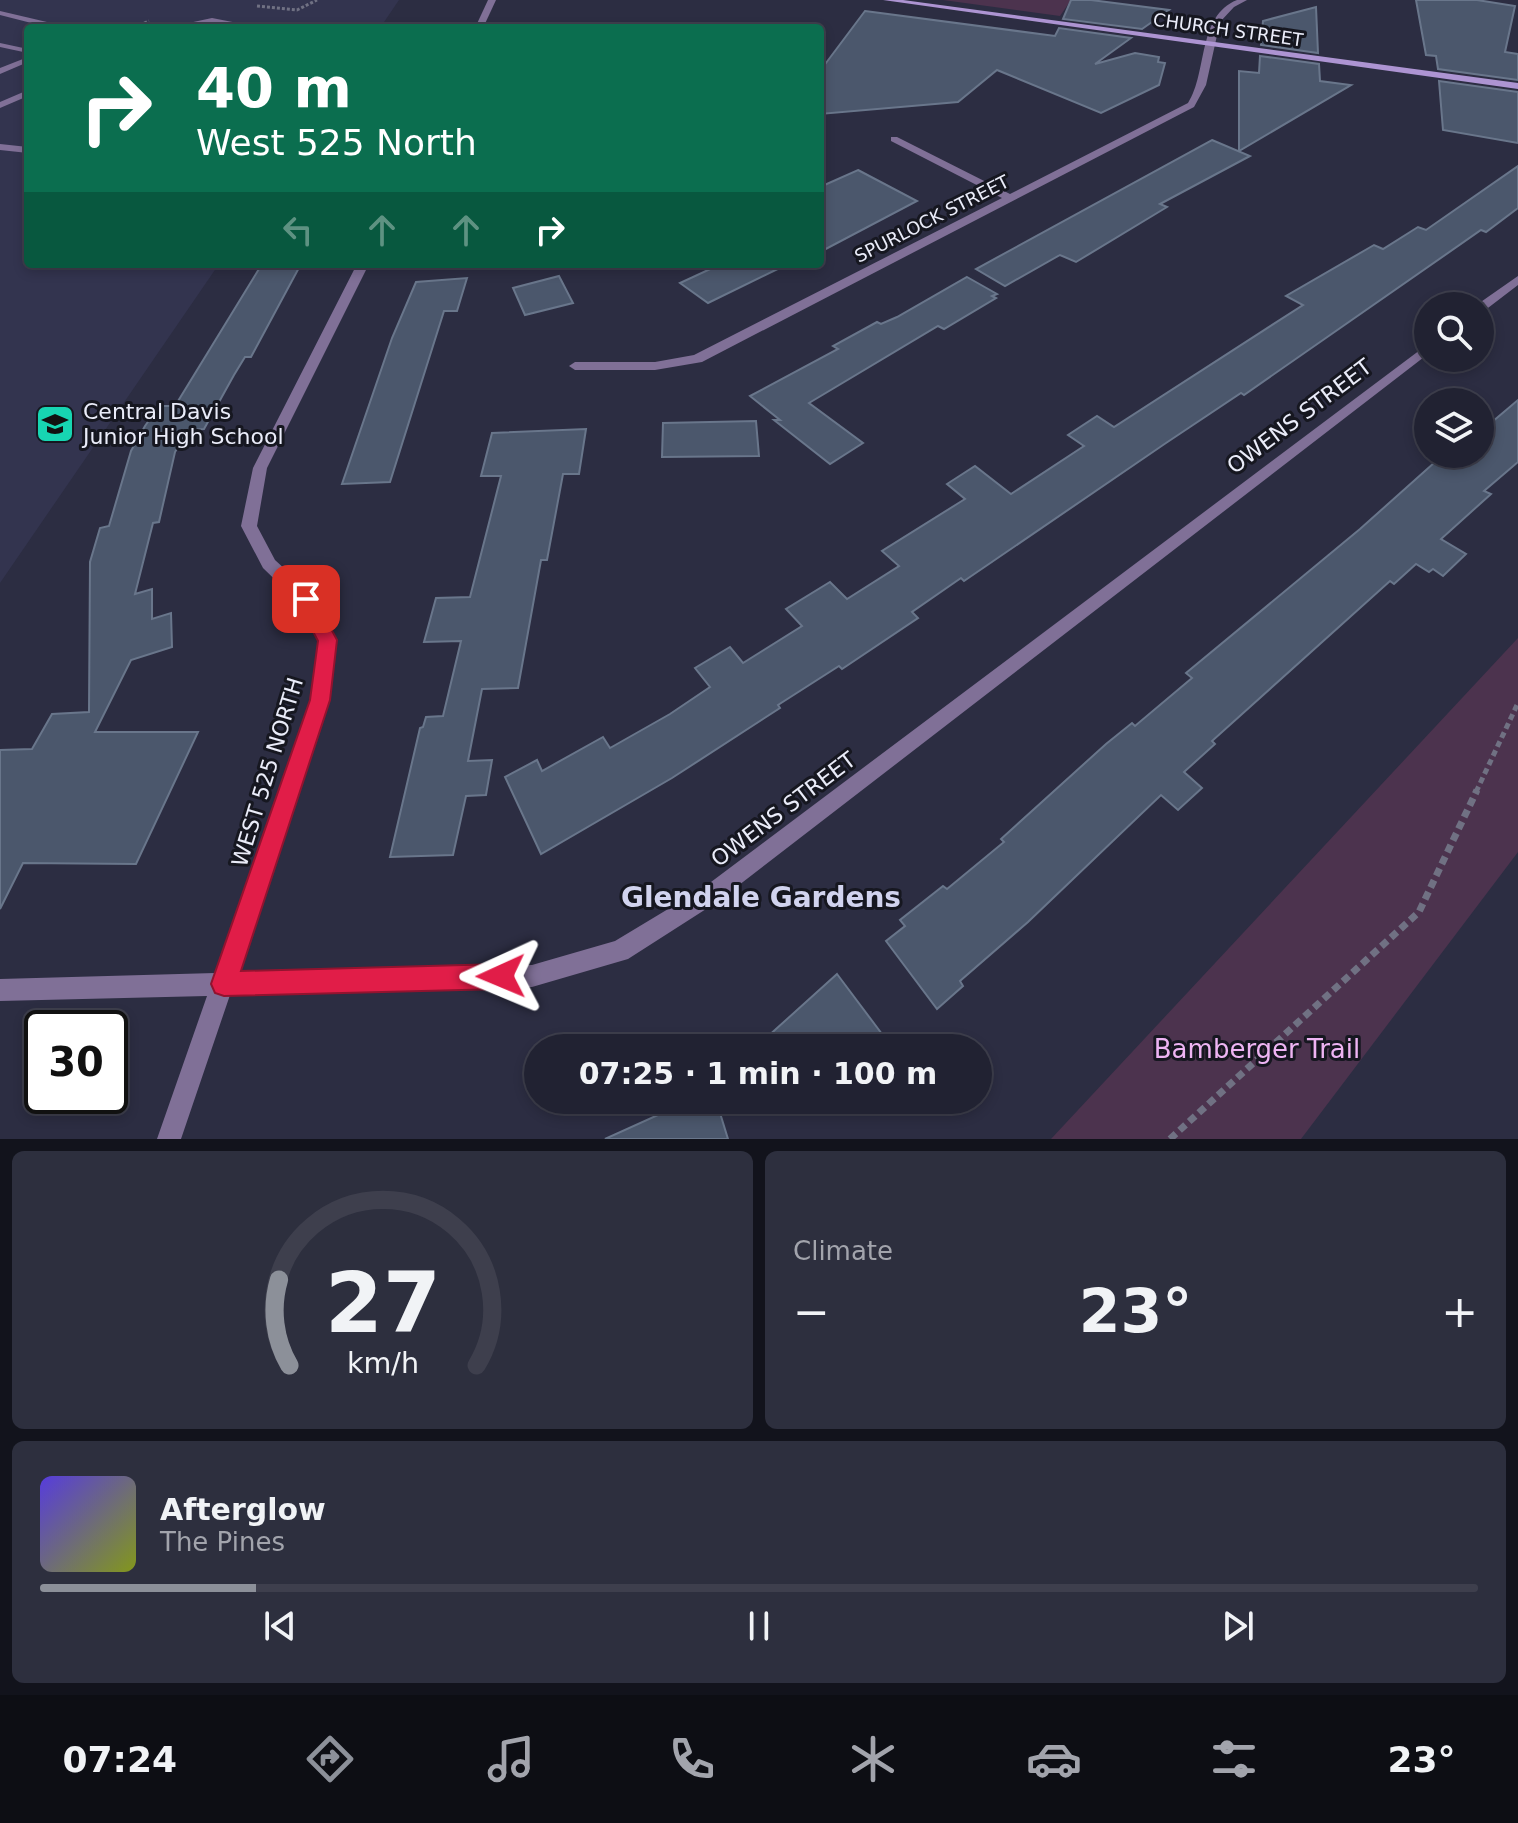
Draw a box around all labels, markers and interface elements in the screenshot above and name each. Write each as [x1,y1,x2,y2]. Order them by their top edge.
street label: CHURCH STREET [1152,9,1305,51]
text: 40 m [196,55,352,120]
icon: right [64,56,168,160]
text: West 525 North [196,122,477,163]
street label: SPURLOCK STREET [851,170,1013,267]
icon: left [276,208,320,252]
icon: ahead [360,208,404,252]
icon: ahead [444,208,488,252]
icon: right [528,208,572,252]
map controls [1414,292,1494,468]
button: search [1414,292,1494,372]
street label: OWENS STREET [1222,354,1377,479]
button: layers [1414,388,1494,468]
place label: Central Davis Junior High School [81,399,284,449]
school or university icon: Central Davis Junior High School [34,403,76,445]
pin [272,565,340,633]
icon: arrive [284,577,328,621]
street label: WEST 525 NORTH [227,675,308,870]
street label: OWENS STREET [706,747,861,872]
district label: Glendale Gardens [621,881,901,914]
position arrow [459,934,543,1018]
speed limit sign: 30 [24,1010,128,1114]
park label: Bamberger Trail [1154,1034,1360,1064]
text: 07:25 · 1 min · 100 m [579,1056,937,1091]
text: Climate [793,1236,893,1266]
text: 27 [325,1255,440,1352]
text: 23° [1079,1276,1192,1346]
text: − [793,1286,830,1337]
text: + [1441,1286,1478,1337]
text: km/h [346,1346,419,1380]
text: Afterglow [160,1492,326,1527]
text: The Pines [160,1527,285,1557]
icon: previous [258,1604,302,1648]
icon: pause [737,1604,781,1648]
icon: next [1216,1604,1260,1648]
icon: directions [302,1731,358,1787]
icon: music [483,1731,539,1787]
icon: phone [664,1731,720,1787]
icon: climate [845,1731,901,1787]
icon: car [1026,1731,1082,1787]
icon: filters [1206,1731,1262,1787]
text: 07:24 [62,1739,177,1780]
text: 23° [1387,1739,1456,1780]

